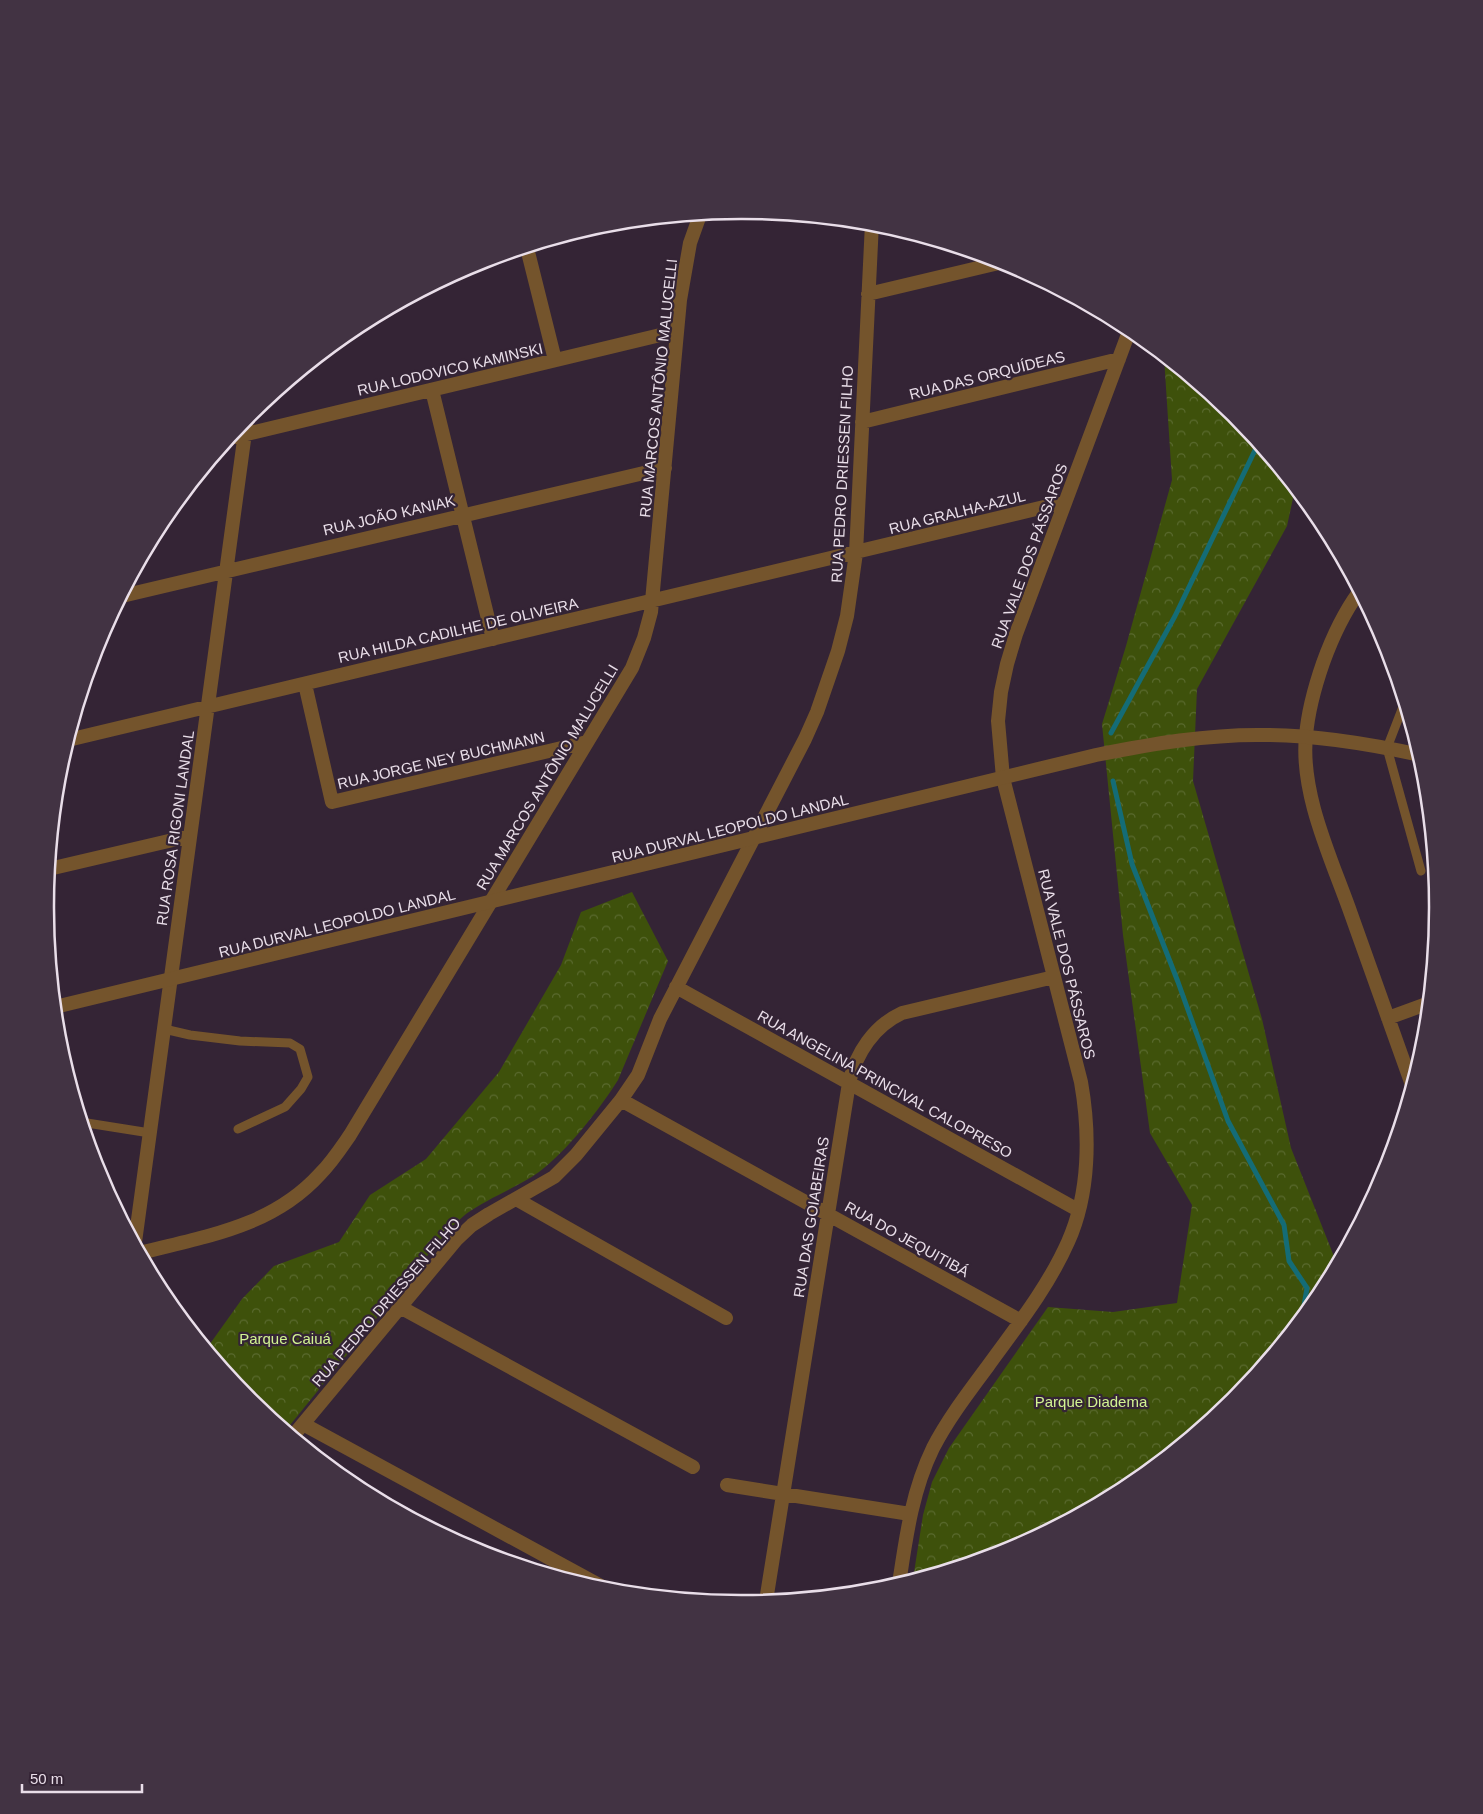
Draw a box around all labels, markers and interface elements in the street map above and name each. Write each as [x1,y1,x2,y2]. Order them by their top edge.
street label: RUA MARCOS ANTÔNIO MALUCELLI [636,258,680,518]
street label: RUA LODOVICO KAMINSKI [355,339,545,399]
street label: RUA DAS ORQUÍDEAS [907,347,1067,403]
street label: RUA PEDRO DRIESSEN FILHO [828,365,856,583]
street label: RUA VALE DOS PÁSSAROS [988,461,1070,651]
street label: RUA GRALHA-AZUL [887,487,1027,537]
street label: RUA JOÃO KANIAK [321,492,457,538]
street label: RUA HILDA CADILHE DE OLIVEIRA [336,594,580,666]
street label: RUA MARCOS ANTÔNIO MALUCELLI [473,661,621,893]
street label: RUA JORGE NEY BUCHMANN [336,728,546,792]
street label: RUA ROSA RIGONI LANDAL [153,729,197,927]
street label: RUA DURVAL LEOPOLDO LANDAL [610,790,850,866]
street label: RUA VALE DOS PÁSSAROS [1035,867,1099,1061]
street label: RUA DURVAL LEOPOLDO LANDAL [217,885,457,961]
street label: RUA ANGELINA PRINCIVAL CALOPRESO [755,1007,1015,1161]
street label: RUA DAS GOIABEIRAS [790,1135,832,1299]
street label: RUA DO JEQUITIBÁ [842,1198,972,1280]
street label: RUA PEDRO DRIESSEN FILHO [308,1214,464,1390]
park label: Parque Caiuá [239,1330,332,1347]
park label: Parque Diadema [1035,1393,1148,1410]
scale bar [22,1762,142,1794]
text: 50 m [30,1770,63,1787]

